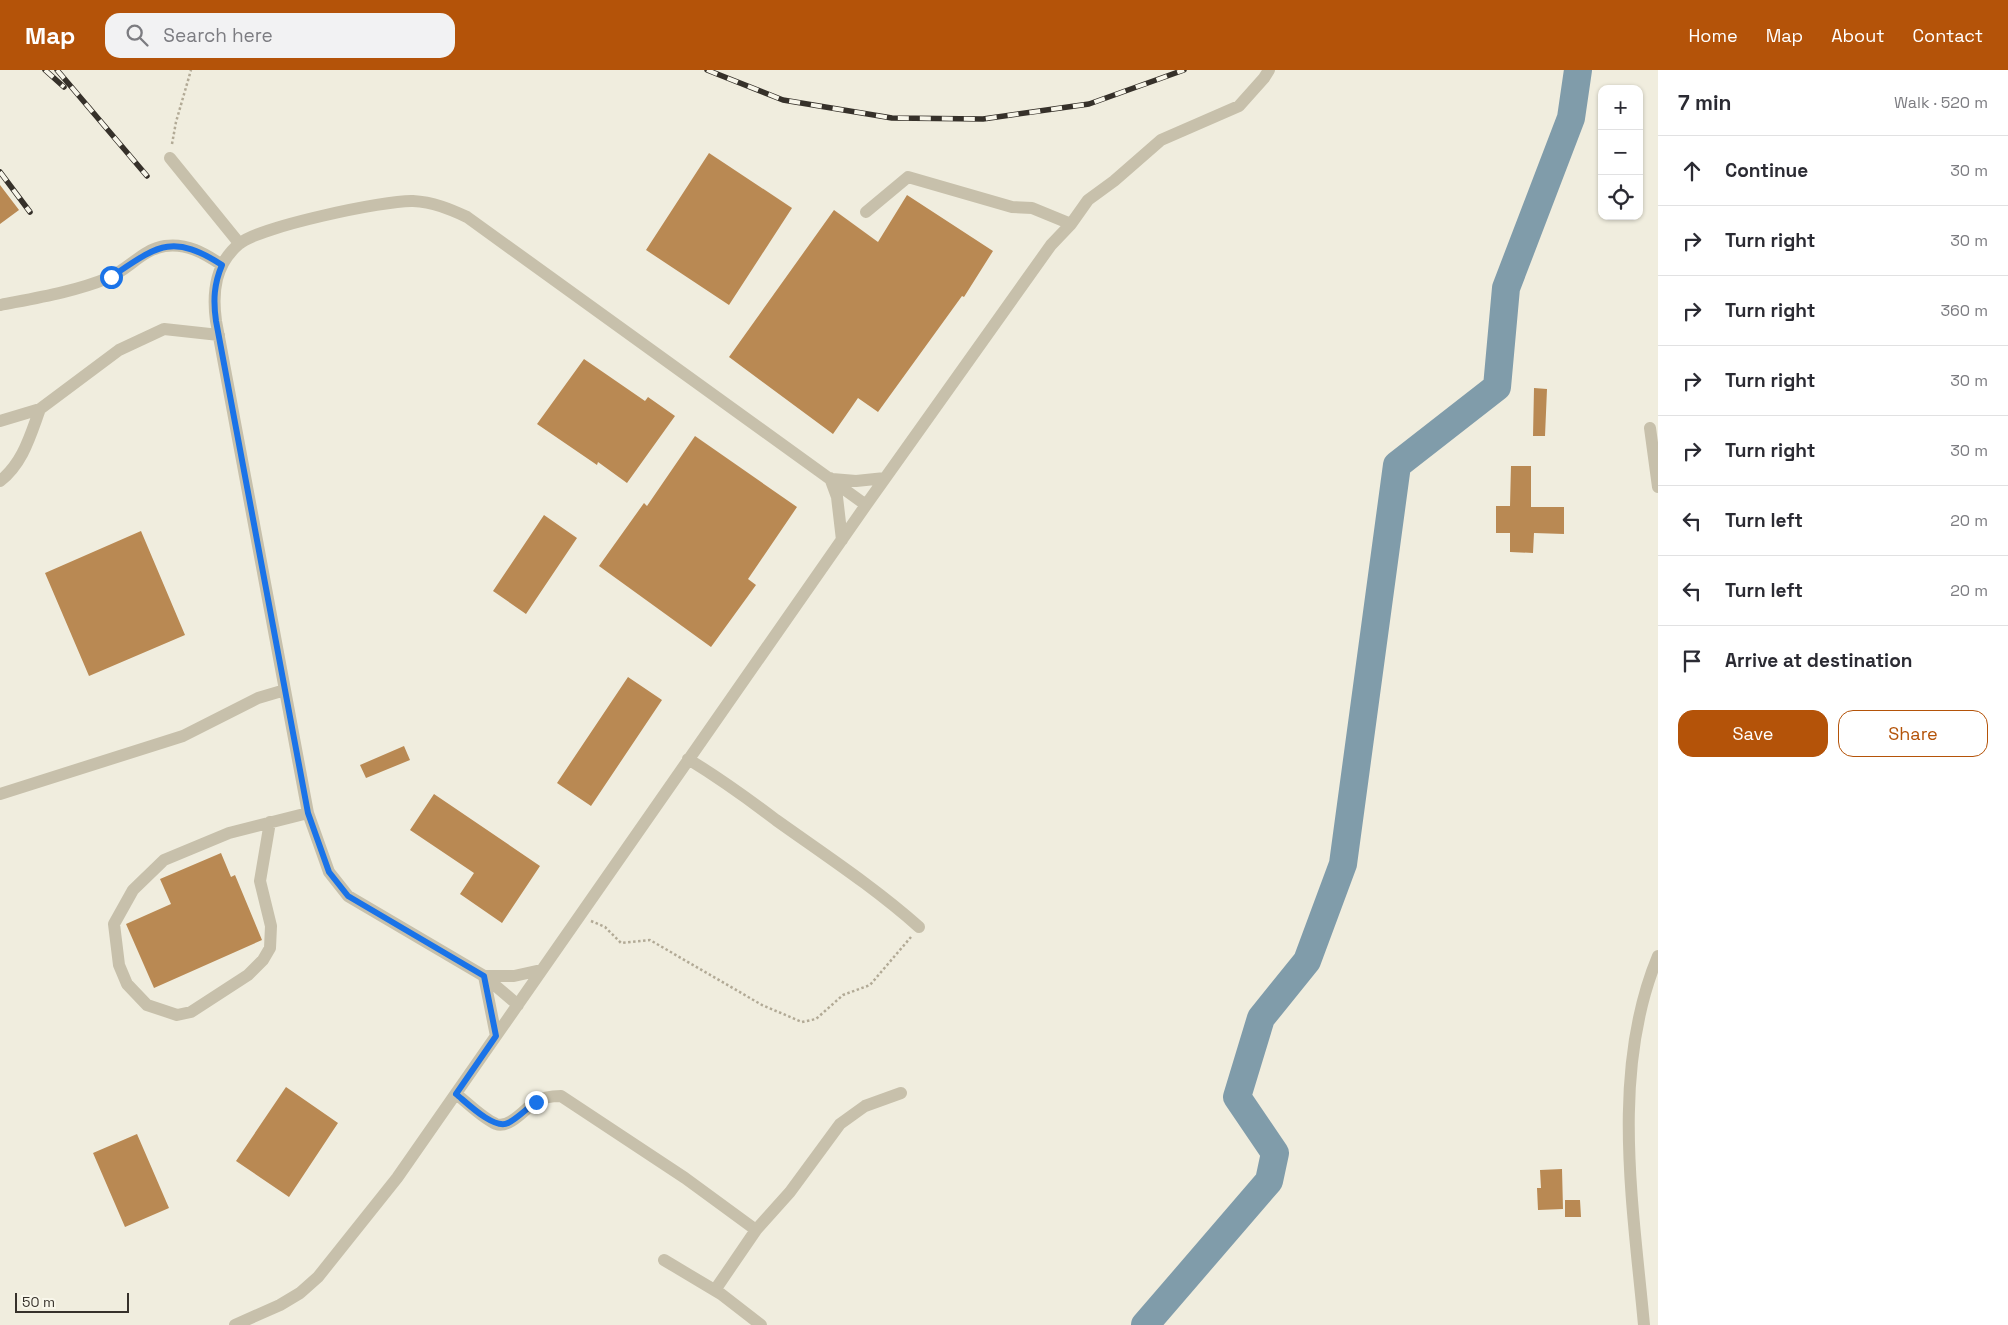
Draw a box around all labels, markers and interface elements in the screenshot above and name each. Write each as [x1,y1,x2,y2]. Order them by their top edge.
search box [105,13,455,58]
text: Map [25,20,75,51]
icon: search [123,21,151,49]
text: Search here [163,23,273,48]
text: Home [1689,24,1738,47]
text: Map [1766,24,1803,47]
text: About [1831,24,1885,47]
text: Contact [1913,24,1983,47]
map controls [1598,85,1643,220]
button: + [1598,85,1643,130]
text: 7 min [1678,89,1731,116]
text: Walk · 520 m [1894,92,1988,113]
button: − [1598,130,1643,175]
icon: ahead [1678,157,1706,185]
text: Continue [1725,158,1808,183]
text: 30 m [1950,160,1988,181]
button: locate [1598,175,1643,220]
icon: right [1678,227,1706,255]
text: Turn right [1725,228,1815,253]
text: 30 m [1950,230,1988,251]
route start [100,266,123,289]
icon: right [1678,297,1706,325]
text: Turn right [1725,298,1815,323]
text: 360 m [1940,300,1988,321]
icon: right [1678,367,1706,395]
text: Turn right [1725,368,1815,393]
text: 30 m [1950,370,1988,391]
icon: right [1678,437,1706,465]
text: Turn right [1725,438,1815,463]
text: 30 m [1950,440,1988,461]
icon: left [1678,507,1706,535]
text: Turn left [1725,508,1803,533]
text: 20 m [1950,510,1988,531]
icon: left [1678,577,1706,605]
text: Turn left [1725,578,1803,603]
text: 20 m [1950,580,1988,601]
icon: arrive [1678,647,1706,675]
text: Arrive at destination [1725,648,1913,673]
button: Save [1678,710,1828,757]
button: Share [1838,710,1988,757]
route end [525,1091,548,1114]
scale bar [15,1290,129,1313]
text: 50 m [22,1293,55,1311]

